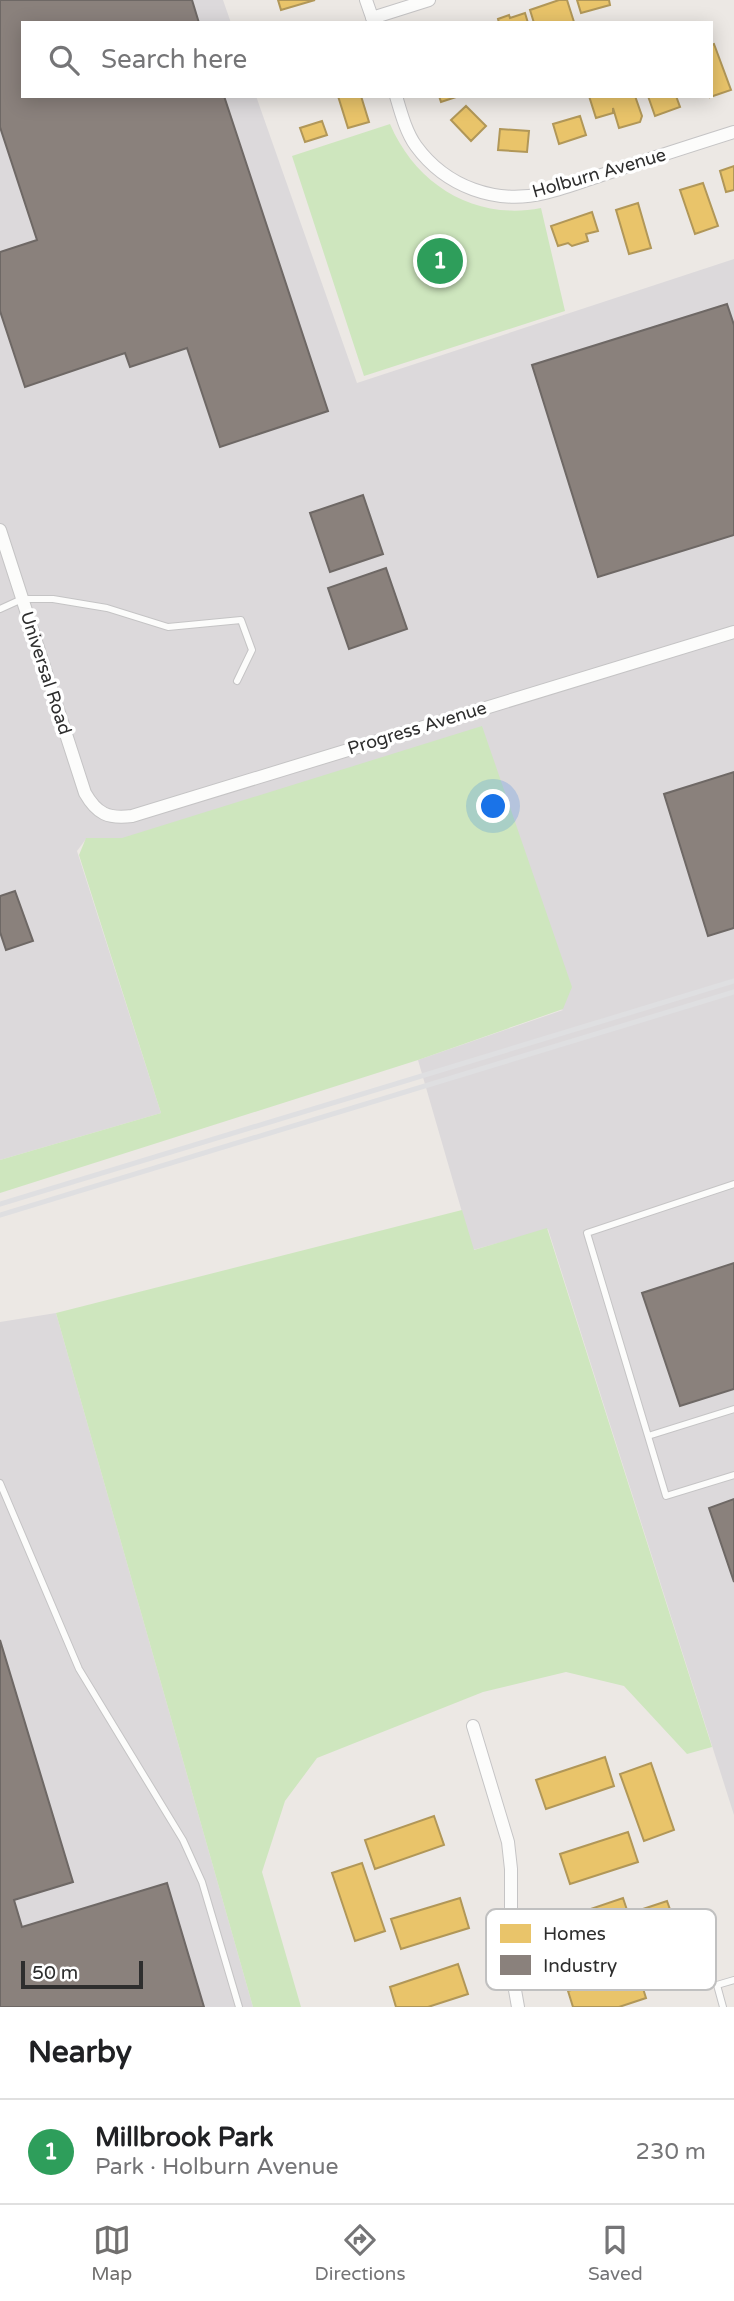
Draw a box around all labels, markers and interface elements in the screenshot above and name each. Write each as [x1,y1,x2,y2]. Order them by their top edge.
search box [21,21,713,98]
icon: search [45,41,83,79]
text: Search here [101,44,247,75]
street label: Holburn Avenue [530,143,668,203]
pin: 1 [417,235,463,287]
street label: Universal Road [16,609,76,737]
street label: Progress Avenue [345,696,489,760]
your location [476,789,510,823]
legend [486,1909,716,1990]
text: Homes [543,1923,606,1945]
text: Industry [543,1955,617,1977]
scale bar [21,1958,144,1990]
text: 50 m [32,1962,78,1984]
text: Nearby [28,2034,132,2071]
text: Millbrook Park [95,2122,273,2153]
text: 1 [44,2138,58,2166]
text: 230 m [636,2138,706,2166]
text: Park · Holburn Avenue [95,2153,338,2181]
tab: Map [91,2221,132,2285]
tab: Directions [315,2221,406,2285]
tab: Saved [588,2221,643,2285]

